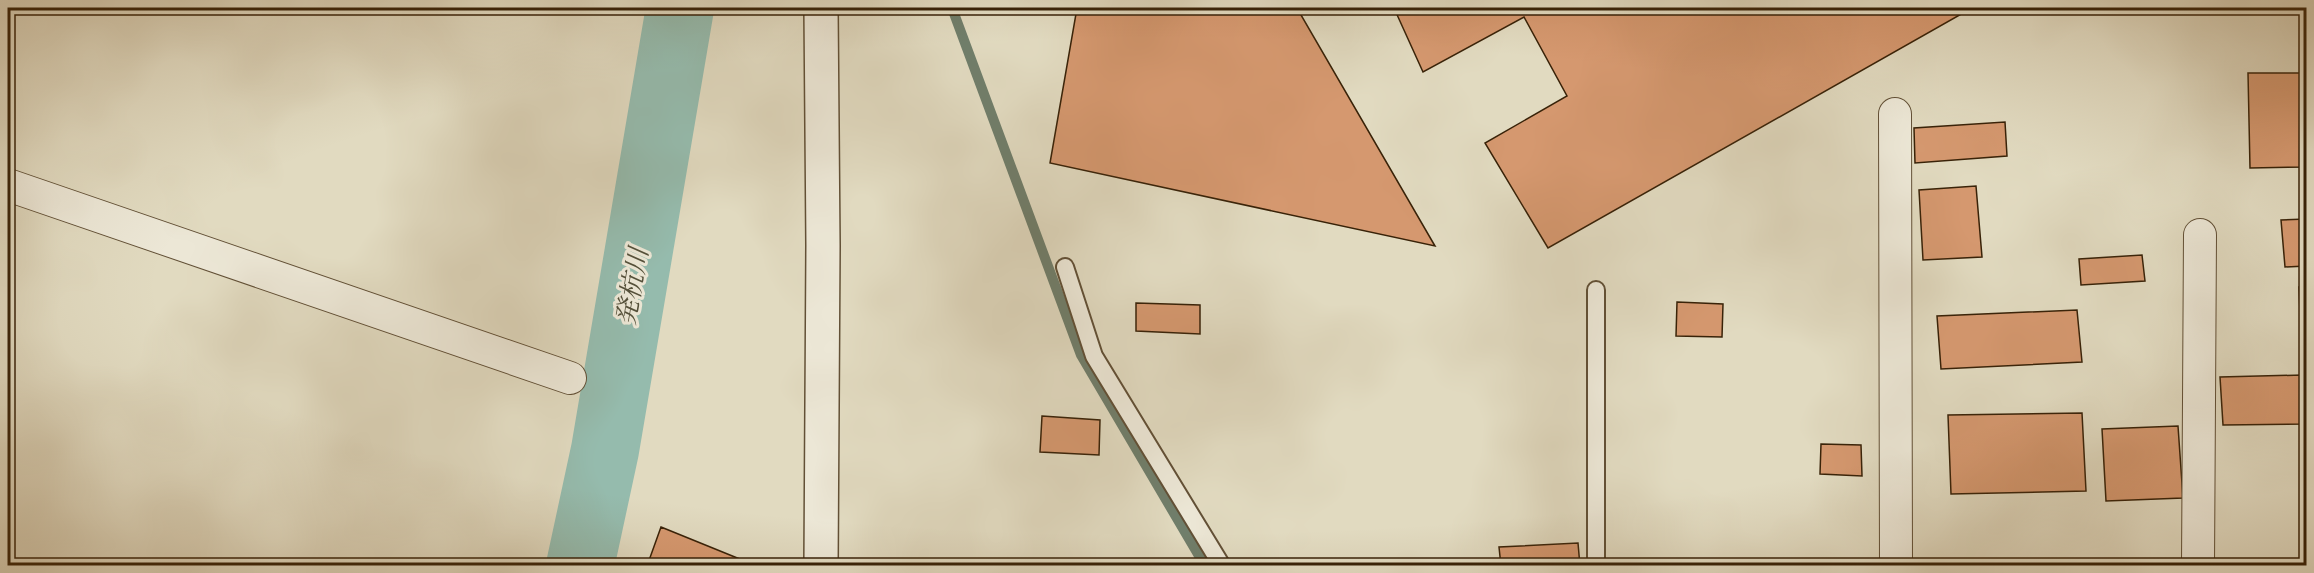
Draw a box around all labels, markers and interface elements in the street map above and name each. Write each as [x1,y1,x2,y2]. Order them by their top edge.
water label: 発杭川 [610,243,656,328]

